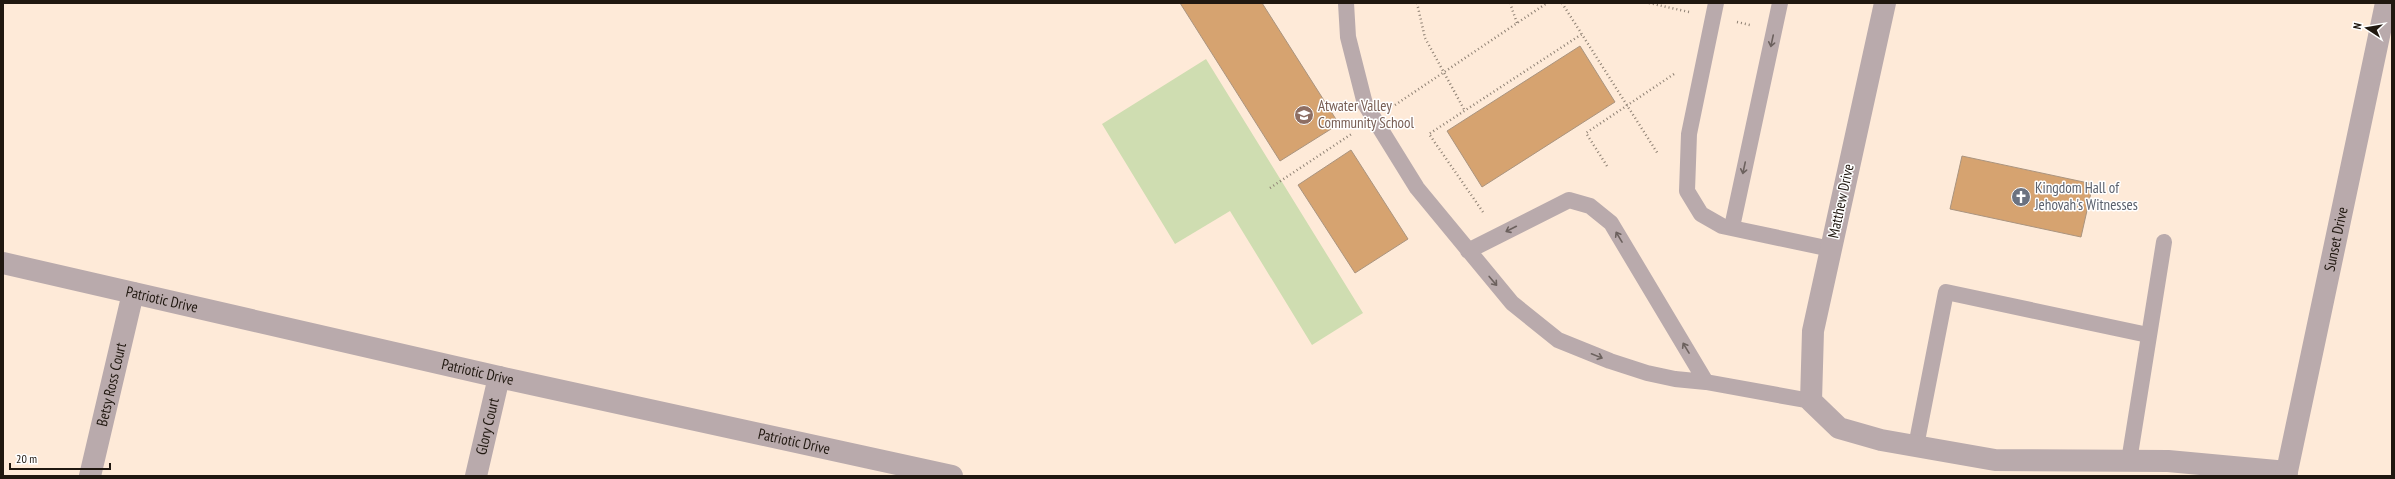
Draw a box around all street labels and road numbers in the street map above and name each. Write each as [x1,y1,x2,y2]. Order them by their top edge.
street label: Matthew Drive [1823,162,1858,240]
street label: Sunset Drive [2320,205,2352,273]
street label: Patriotic Drive [124,282,200,317]
street label: Betsy Ross Court [92,341,130,428]
street label: Patriotic Drive [440,354,516,389]
street label: Glory Court [471,396,503,457]
street label: Patriotic Drive [756,424,832,458]

